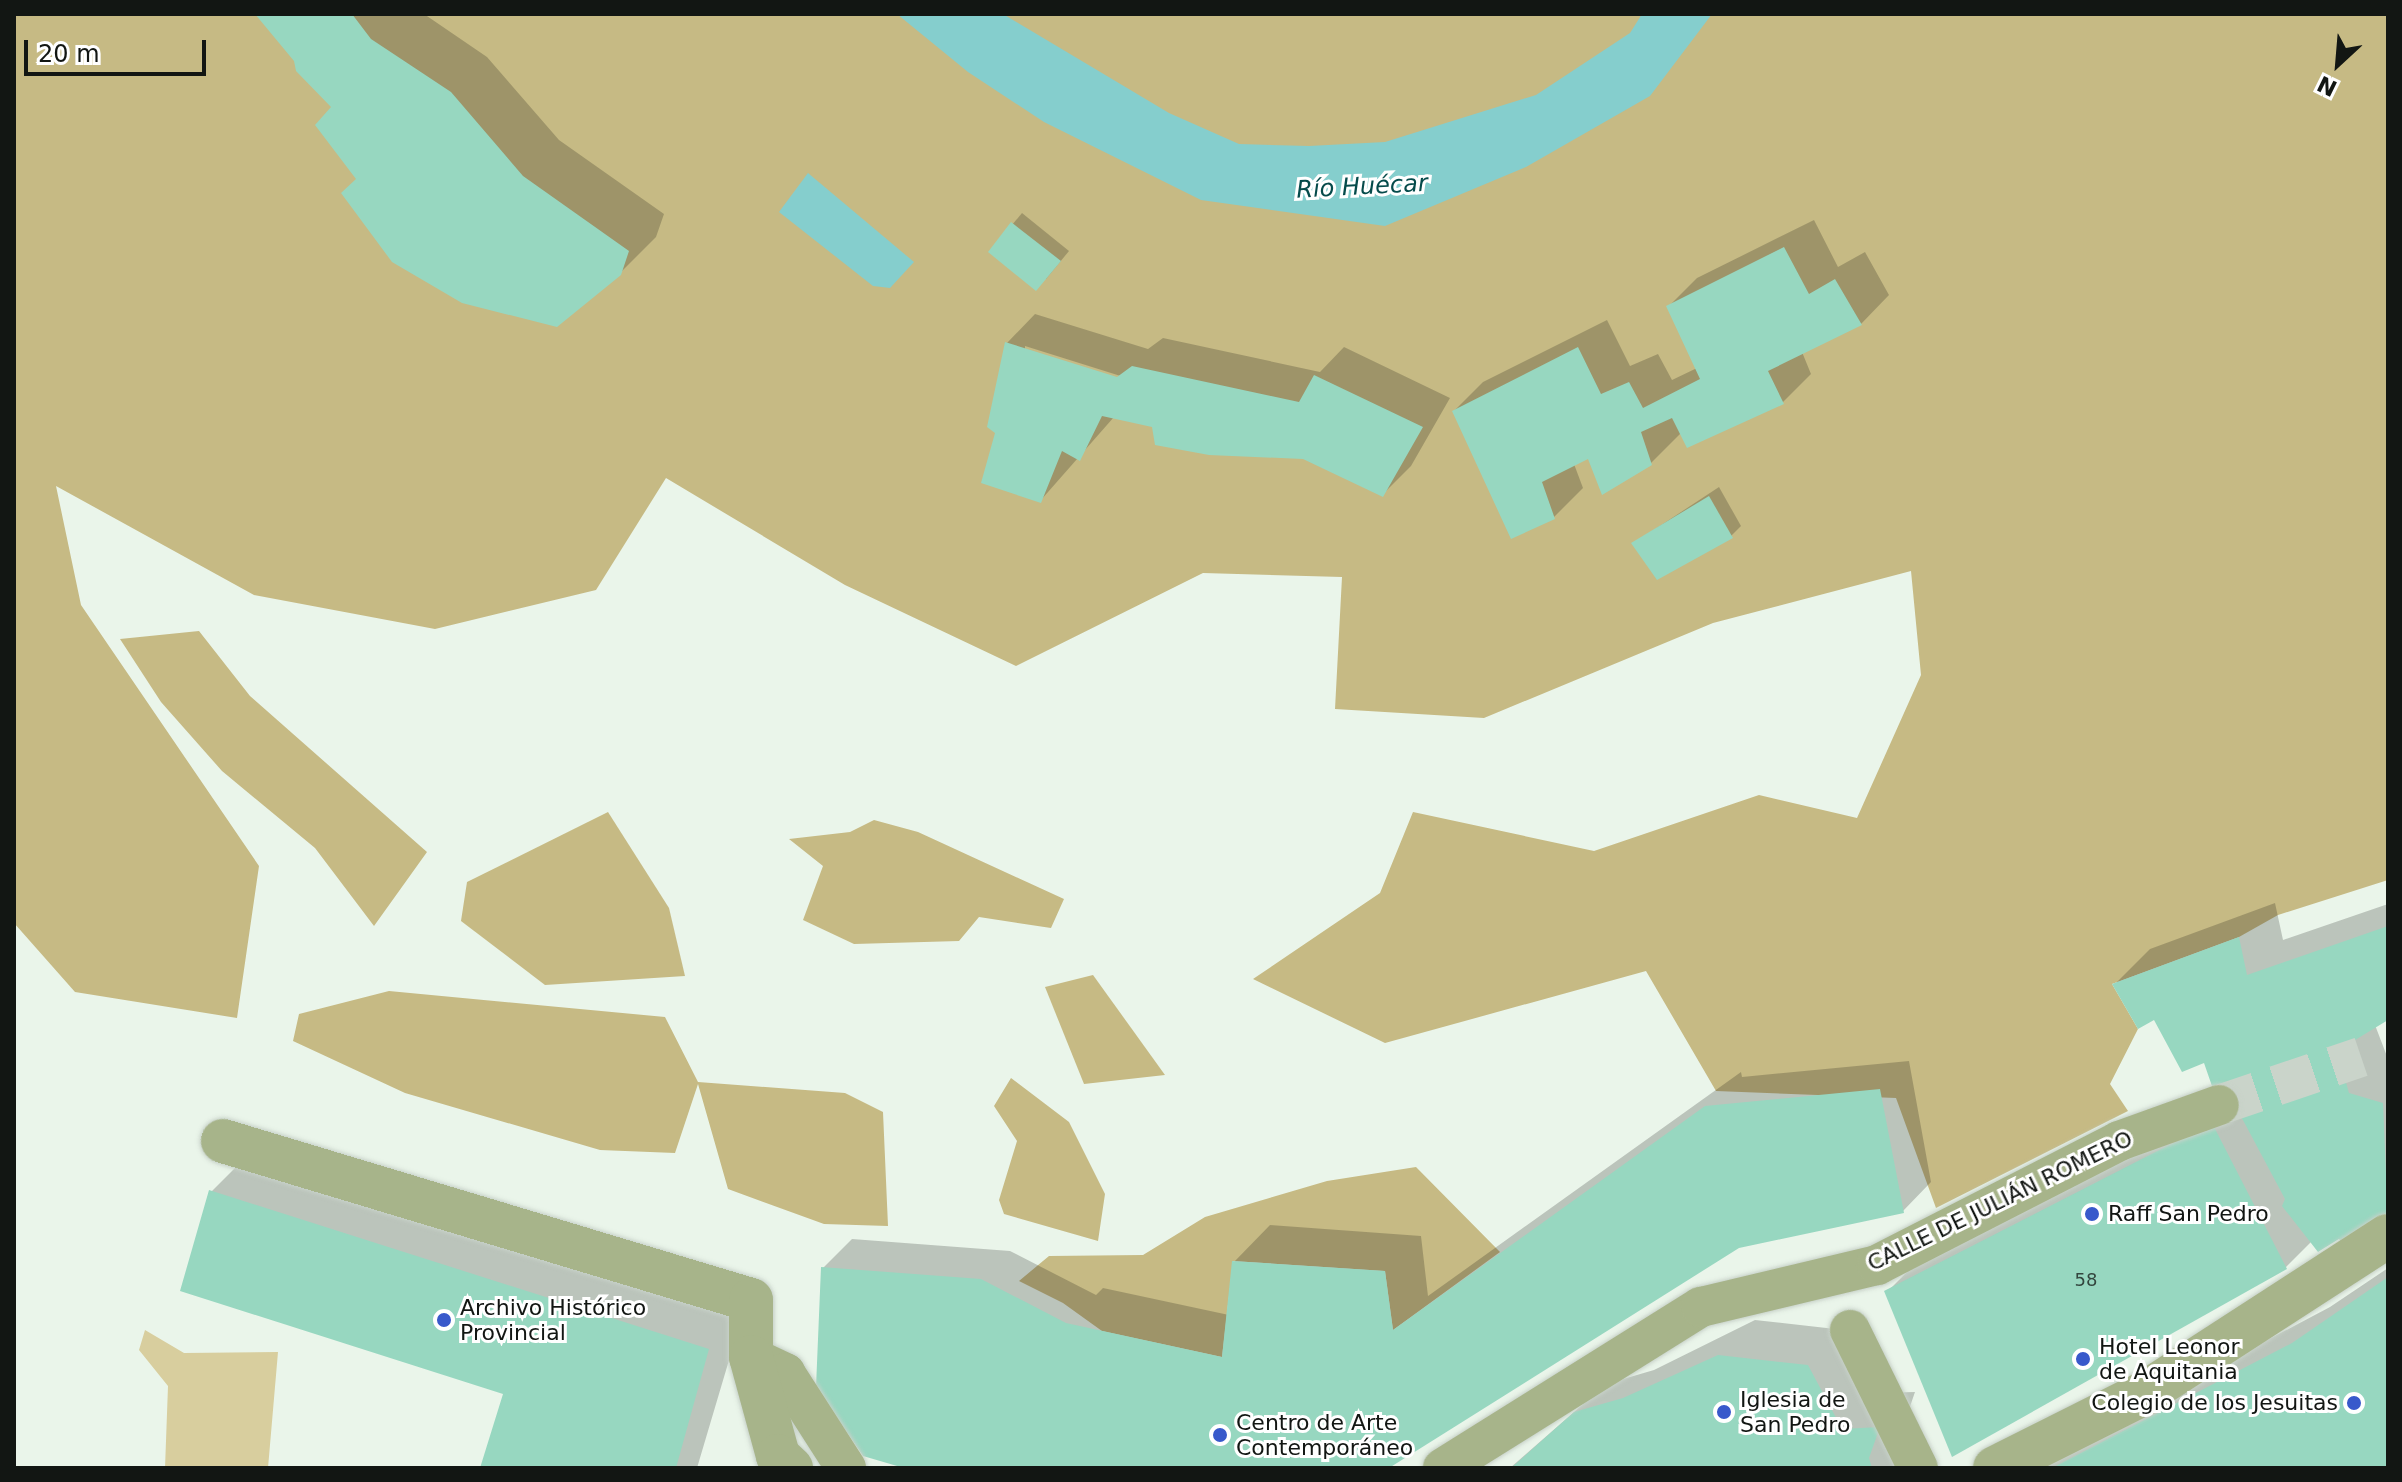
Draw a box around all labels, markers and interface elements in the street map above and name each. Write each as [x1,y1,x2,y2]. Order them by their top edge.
scale bar [28,24,210,74]
north arrow [2298,24,2378,104]
text: 20 m [38,40,100,68]
text: N [2314,71,2341,101]
water label: Río Huécar [1296,169,1428,205]
street label: CALLE DE JULIÁN ROMERO [1863,1125,2137,1277]
place label: Raff San Pedro [2108,1201,2269,1227]
marker: Raff San Pedro [2083,1205,2101,1223]
house number: 58 [2075,1269,2097,1291]
place label: Archivo Histórico Provincial [460,1294,646,1346]
marker: Archivo Histórico Provincial [435,1311,453,1329]
place label: Hotel Leonor de Aquitania [2099,1333,2240,1384]
marker: Hotel Leonor de Aquitania [2074,1350,2092,1368]
place label: Iglesia de San Pedro [1740,1386,1850,1438]
place label: Colegio de los Jesuitas [2091,1390,2338,1416]
marker: Colegio de los Jesuitas [2345,1394,2363,1412]
marker: Iglesia de San Pedro [1715,1403,1733,1421]
place label: Centro de Arte Contemporáneo [1236,1409,1413,1460]
marker: Centro de Arte Contemporáneo [1211,1426,1229,1444]

